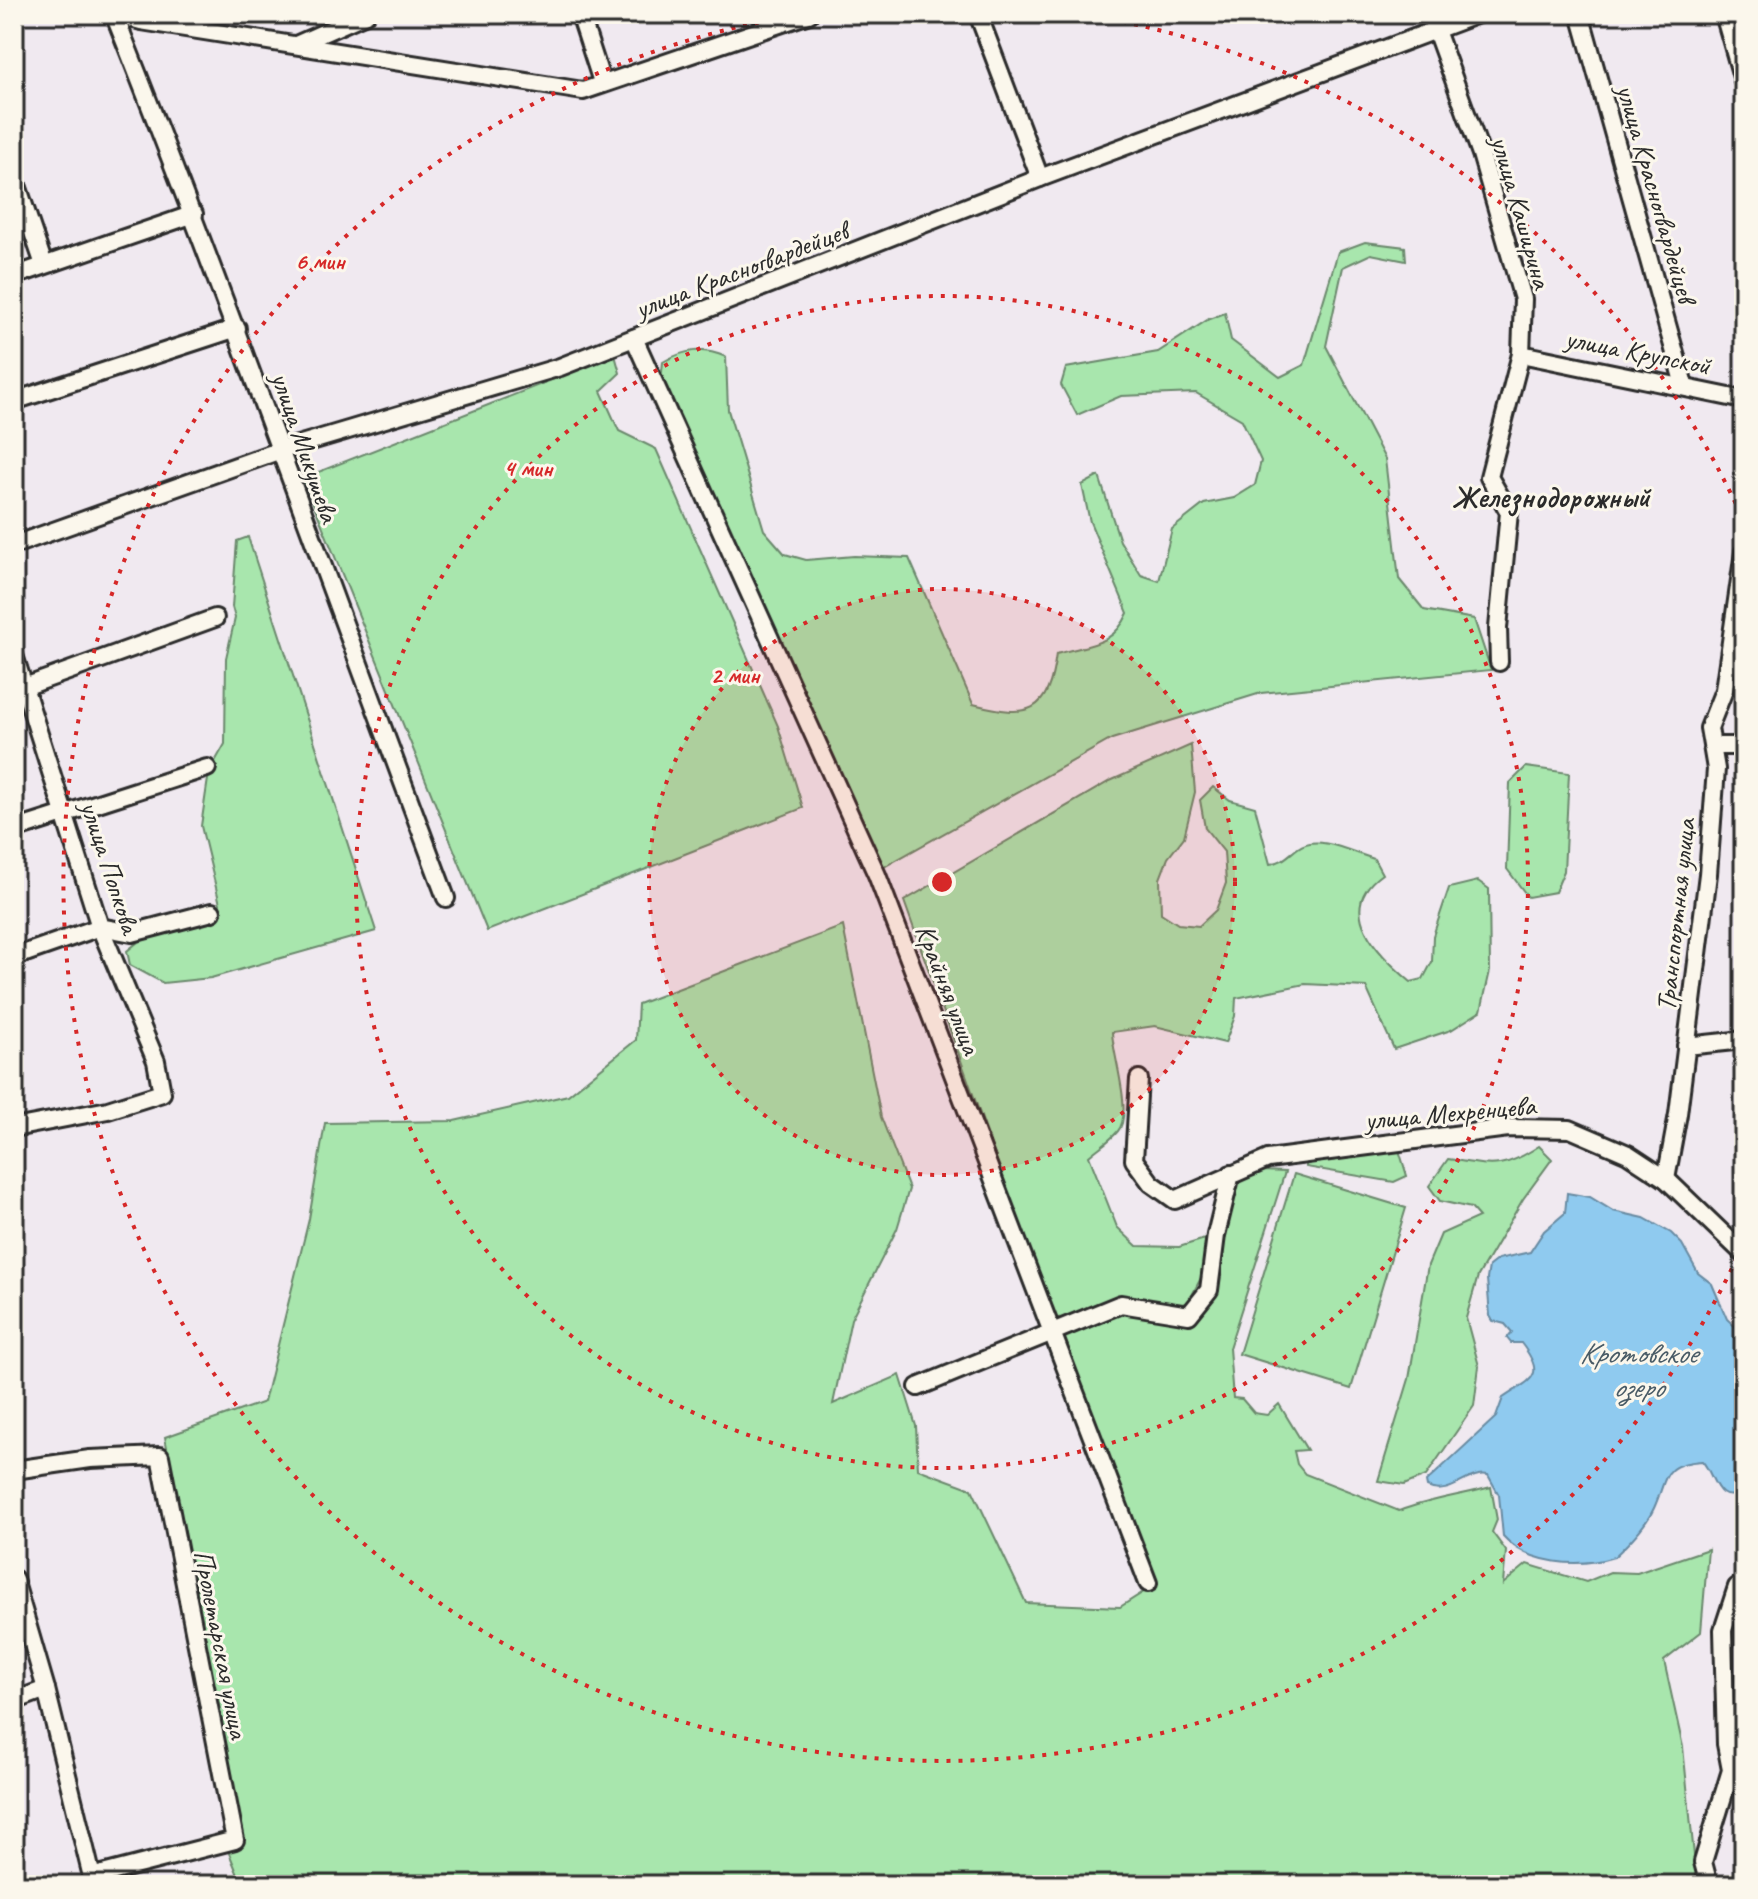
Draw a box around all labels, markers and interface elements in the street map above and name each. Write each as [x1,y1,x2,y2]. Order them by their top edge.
street label: улица Красногвардейцев [1608,78,1706,311]
street label: улица Каширина [1483,130,1560,294]
street label: улица Красногвардейцев [628,211,857,327]
text: 6 мин [295,246,346,276]
street label: улица Крупской [1561,320,1715,383]
street label: улица Микушева [263,366,348,528]
text: 4 мин [504,453,554,483]
district label: Железнодорожный [1452,478,1652,517]
text: 2 мин [711,660,761,690]
street label: улица Попкова [72,795,149,940]
street label: Транспортная улица [1648,815,1703,1013]
centre of rings [928,868,956,896]
street label: Крайняя улица [908,919,990,1061]
street label: улица Мехренцева [1361,1087,1539,1138]
water label: Кротовское озеро [1579,1334,1701,1406]
street label: Пролетарская улица [186,1547,257,1743]

